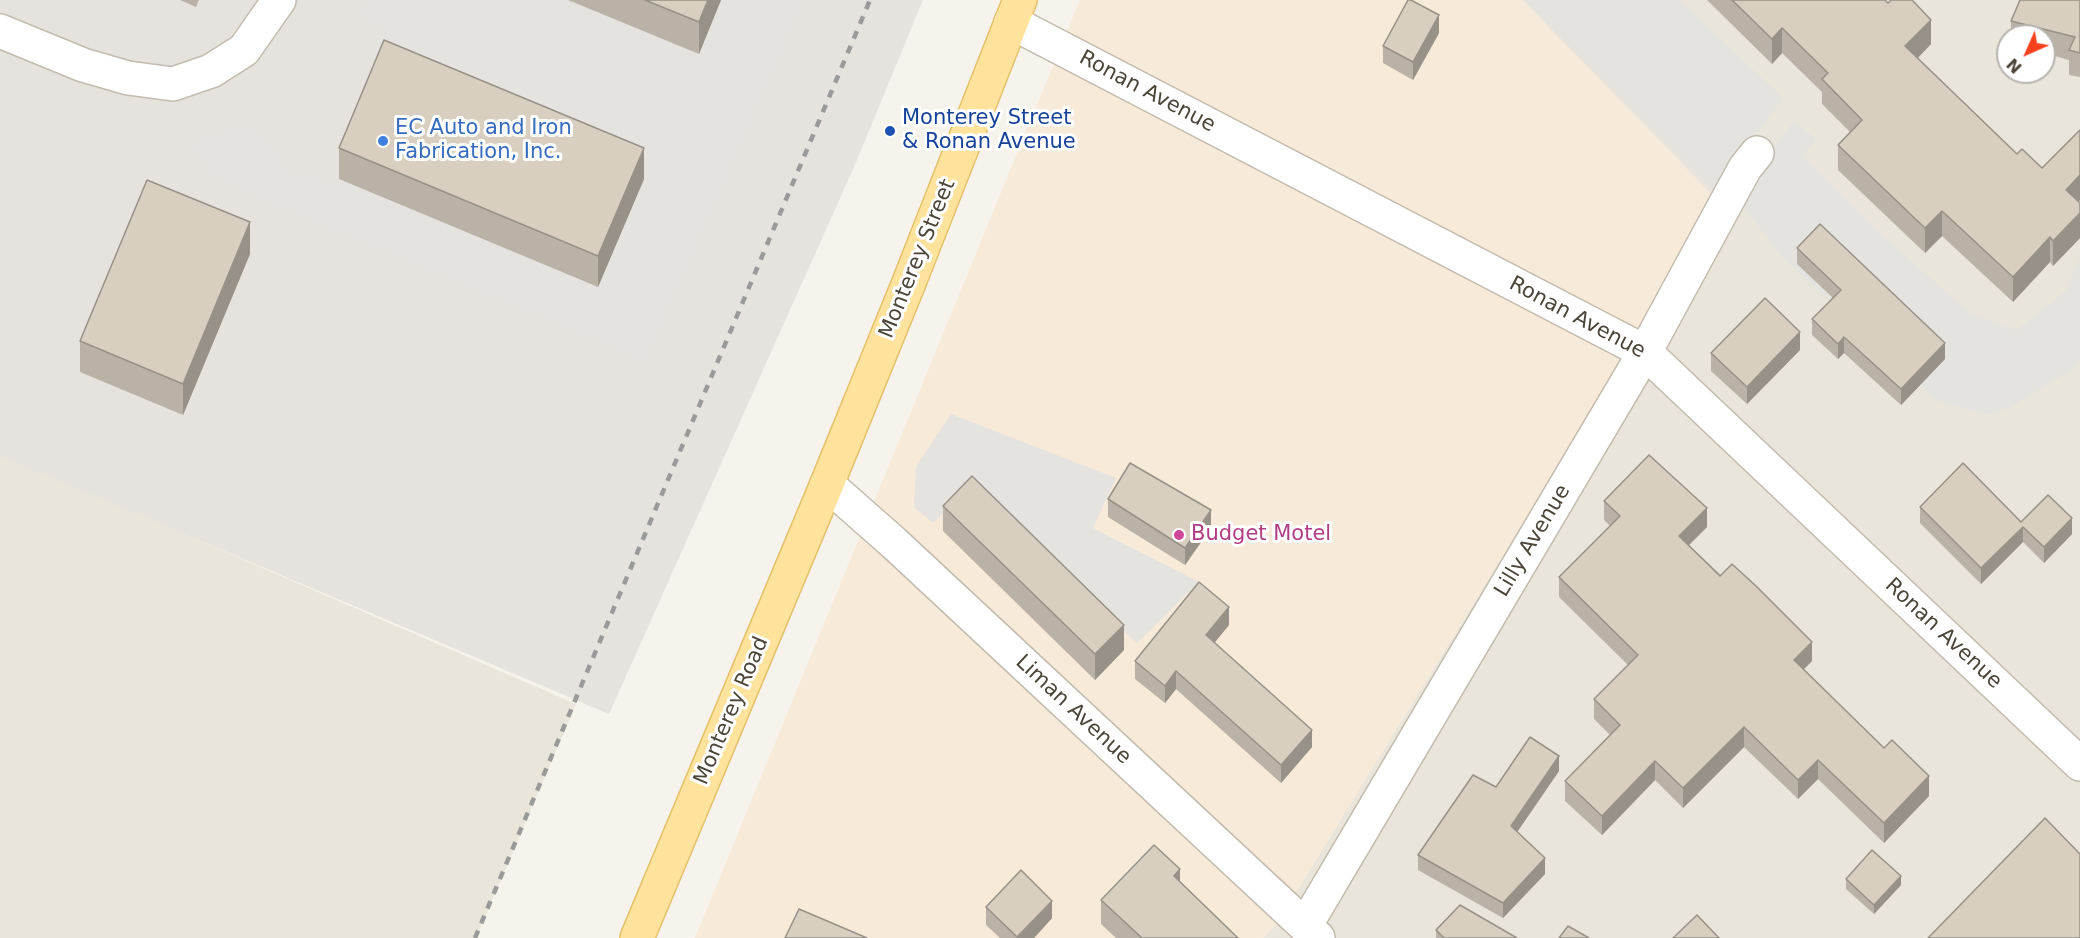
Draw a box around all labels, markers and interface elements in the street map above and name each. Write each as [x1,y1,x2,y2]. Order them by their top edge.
north arrow [1996,24,2056,84]
street label: Ronan Avenue [1075,46,1219,138]
text: N [2003,54,2026,77]
place label: Monterey Street & Ronan Avenue [902,106,1076,156]
place label: EC Auto and Iron Fabrication, Inc. [395,116,572,166]
marker: Monterey Street & Ronan Avenue [883,124,897,138]
marker: EC Auto and Iron Fabrication, Inc. [376,134,390,148]
street label: Monterey Street [875,176,961,342]
street label: Ronan Avenue [1505,272,1649,364]
street label: Lilly Avenue [1490,480,1576,602]
place label: Budget Motel [1191,522,1331,548]
marker: Budget Motel [1172,528,1186,542]
street label: Ronan Avenue [1879,573,2007,695]
street label: Monterey Road [689,633,775,789]
street label: Liman Avenue [1010,650,1136,770]

